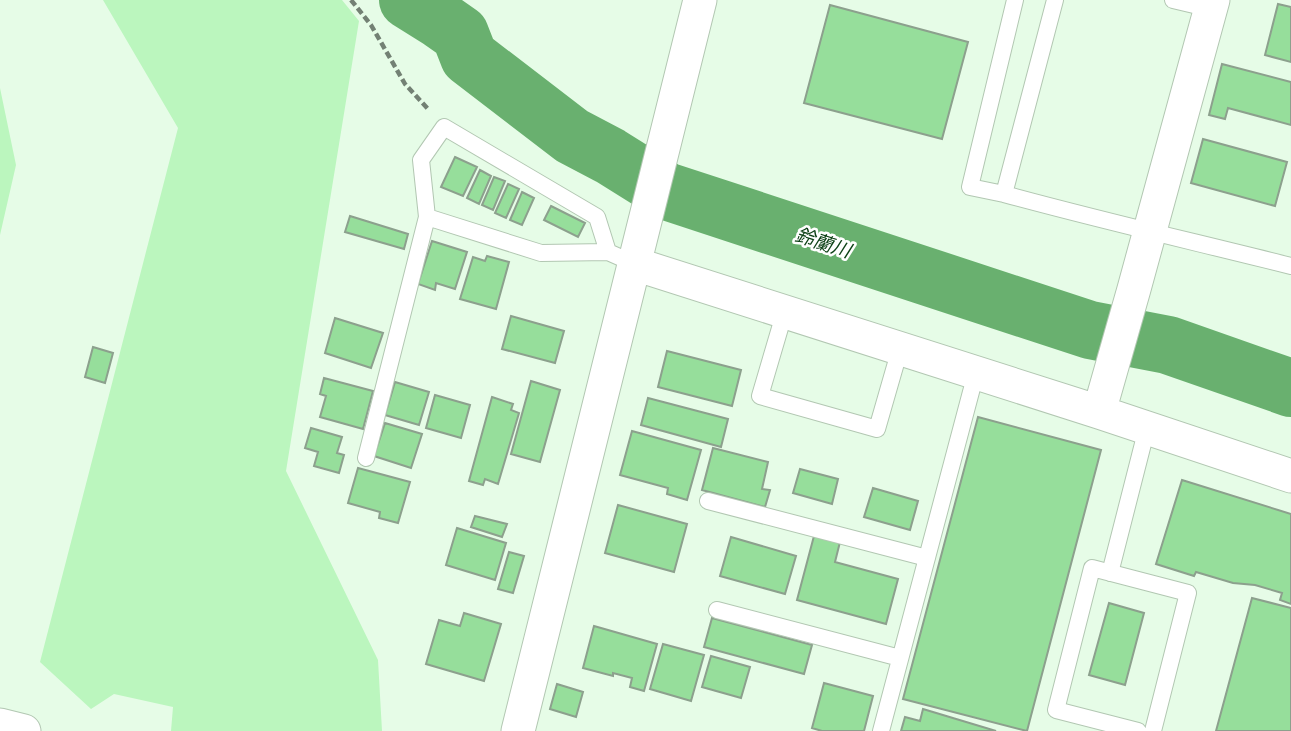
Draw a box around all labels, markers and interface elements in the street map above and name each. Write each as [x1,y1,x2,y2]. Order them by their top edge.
water label: 鈴蘭川 [792,223,856,263]

